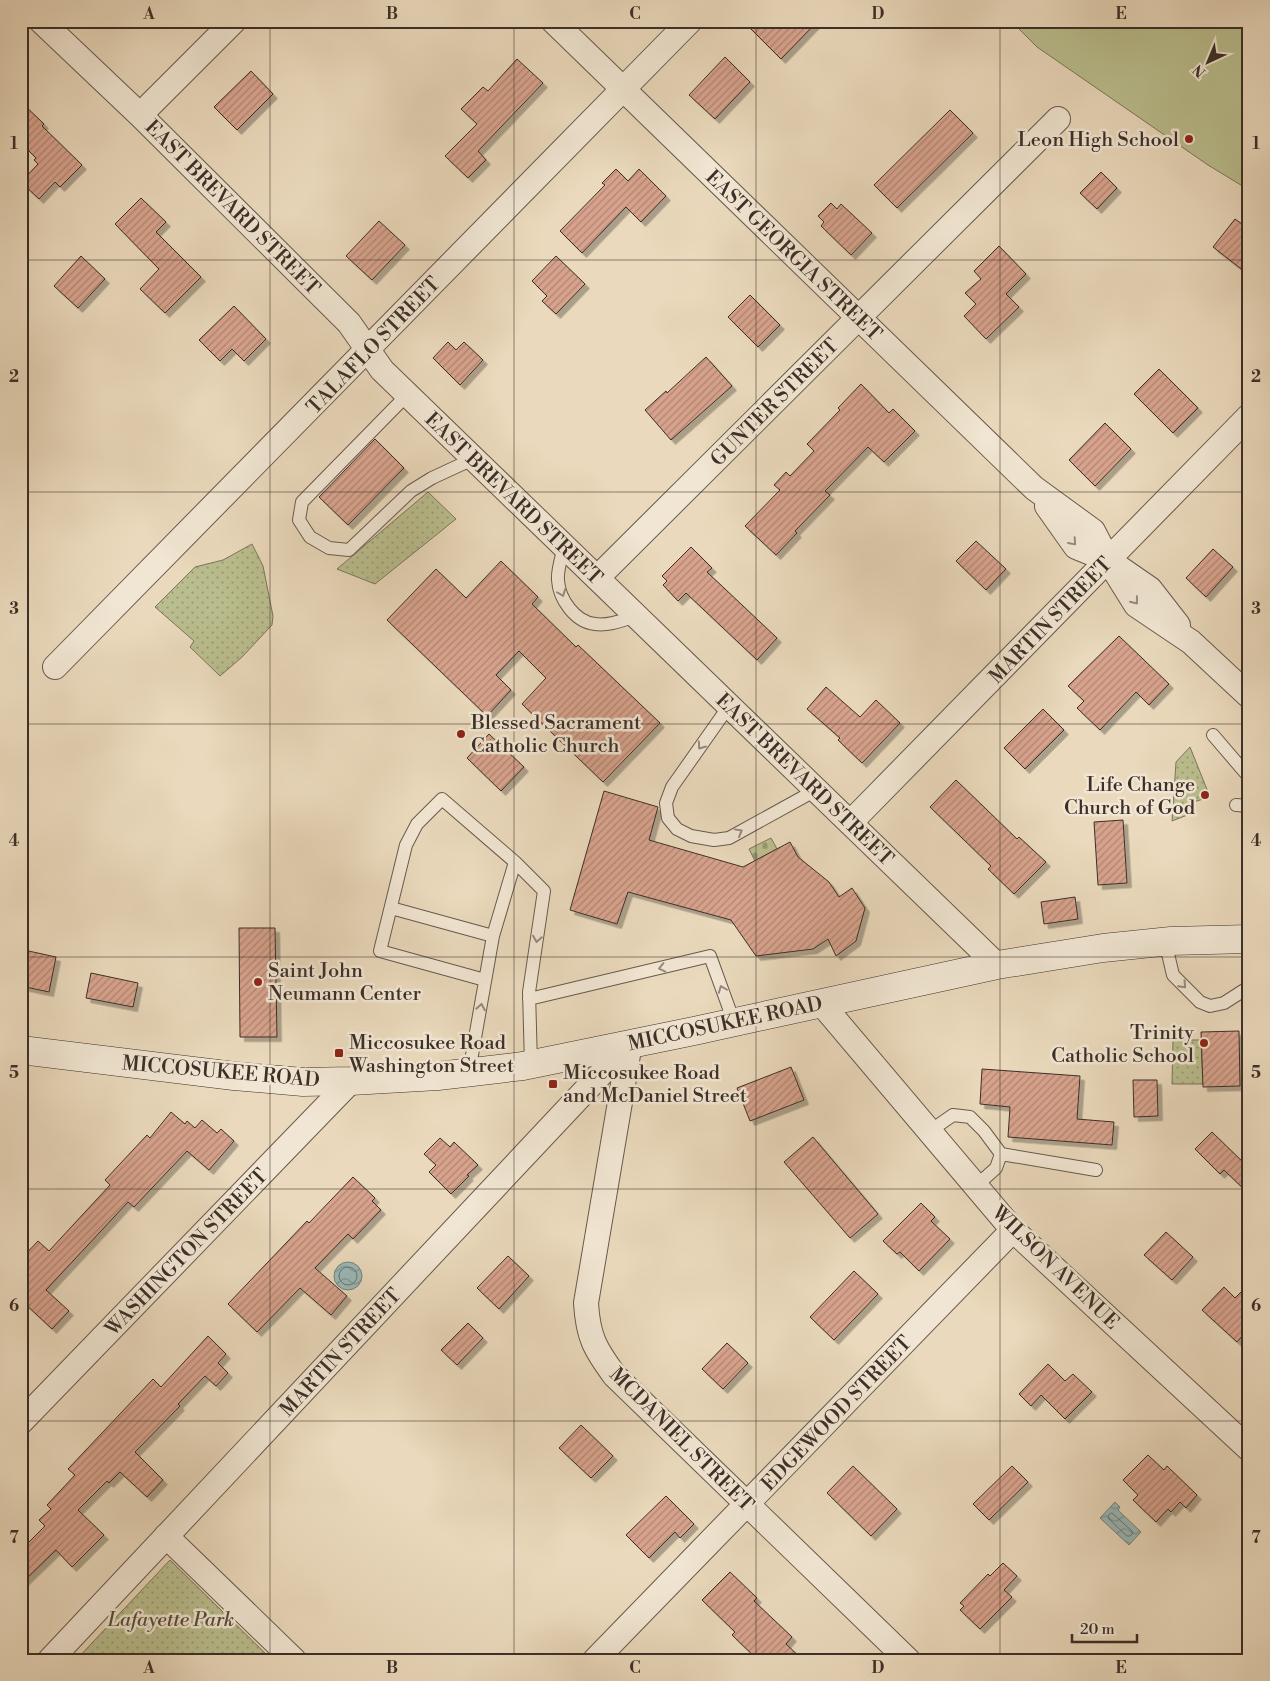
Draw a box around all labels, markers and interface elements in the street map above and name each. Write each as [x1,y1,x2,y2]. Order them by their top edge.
text: A [142,4,155,24]
text: B [386,4,398,24]
text: C [629,4,641,24]
text: D [872,4,885,24]
text: E [1115,4,1127,24]
north arrow [1182,38,1232,88]
text: N [1189,60,1210,81]
street label: EAST BREVARD STREET [139,115,325,301]
place label: Leon High School [1018,128,1179,153]
marker: Leon High School [1183,133,1195,145]
text: 1 [10,134,18,154]
text: 1 [1252,134,1260,154]
street label: EAST GEORGIA STREET [700,165,886,347]
street label: TALAFLO STREET [302,272,446,420]
street label: GUNTER STREET [706,334,844,472]
text: 2 [9,367,19,387]
text: 2 [1251,367,1261,387]
street label: EAST BREVARD STREET [419,408,607,591]
one-way arrow [1068,536,1077,545]
street label: MARTIN STREET [984,552,1118,690]
one-way arrow [556,588,566,597]
one-way arrow [1129,595,1138,604]
text: 3 [9,599,19,619]
text: 3 [1251,599,1261,619]
street label: EAST BREVARD STREET [710,689,898,872]
place label: Blessed Sacrament Catholic Church [470,711,641,759]
marker: Blessed Sacrament Catholic Church [455,728,467,740]
one-way arrow [698,740,707,750]
place label: Life Change Church of God [1064,773,1196,821]
marker: Life Change Church of God [1199,789,1211,801]
one-way arrow [734,829,743,839]
text: 4 [9,831,20,851]
text: 4 [1251,831,1262,851]
one-way arrow [532,936,543,944]
place label: Saint John Neumann Center [268,959,422,1007]
one-way arrow [658,962,667,973]
marker: Saint John Neumann Center [252,976,264,988]
one-way arrow [1177,980,1186,989]
one-way arrow [718,985,728,994]
street label: MICCOSUKEE ROAD [626,992,825,1057]
one-way arrow [475,1003,485,1012]
place label: Trinity Catholic School [1051,1021,1194,1069]
place label: Miccosukee Road Washington Street [348,1031,514,1079]
marker: Trinity Catholic School [1198,1037,1210,1049]
marker: Miccosukee Road Washington Street [333,1047,345,1059]
street label: MICCOSUKEE ROAD [121,1051,321,1094]
place label: Miccosukee Road and McDaniel Street [563,1061,747,1109]
text: 5 [9,1063,19,1083]
text: 5 [1251,1063,1261,1083]
marker: Miccosukee Road and McDaniel Street [547,1078,559,1090]
street label: WASHINGTON STREET [100,1164,274,1343]
street label: WILSON AVENUE [985,1200,1124,1335]
street label: MARTIN STREET [275,1284,407,1422]
text: 6 [9,1296,19,1316]
text: 6 [1251,1296,1261,1316]
street label: EDGEWOOD STREET [756,1331,918,1497]
street label: MCDANIEL STREET [604,1363,758,1517]
text: 7 [9,1528,19,1548]
text: 7 [1251,1528,1261,1548]
park label: Lafayette Park [107,1608,234,1633]
scale bar [1072,1611,1138,1643]
text: 20 m [1080,1620,1115,1639]
text: A [142,1658,155,1678]
text: B [386,1658,398,1678]
text: C [629,1658,641,1678]
text: D [872,1658,885,1678]
text: E [1115,1658,1127,1678]

